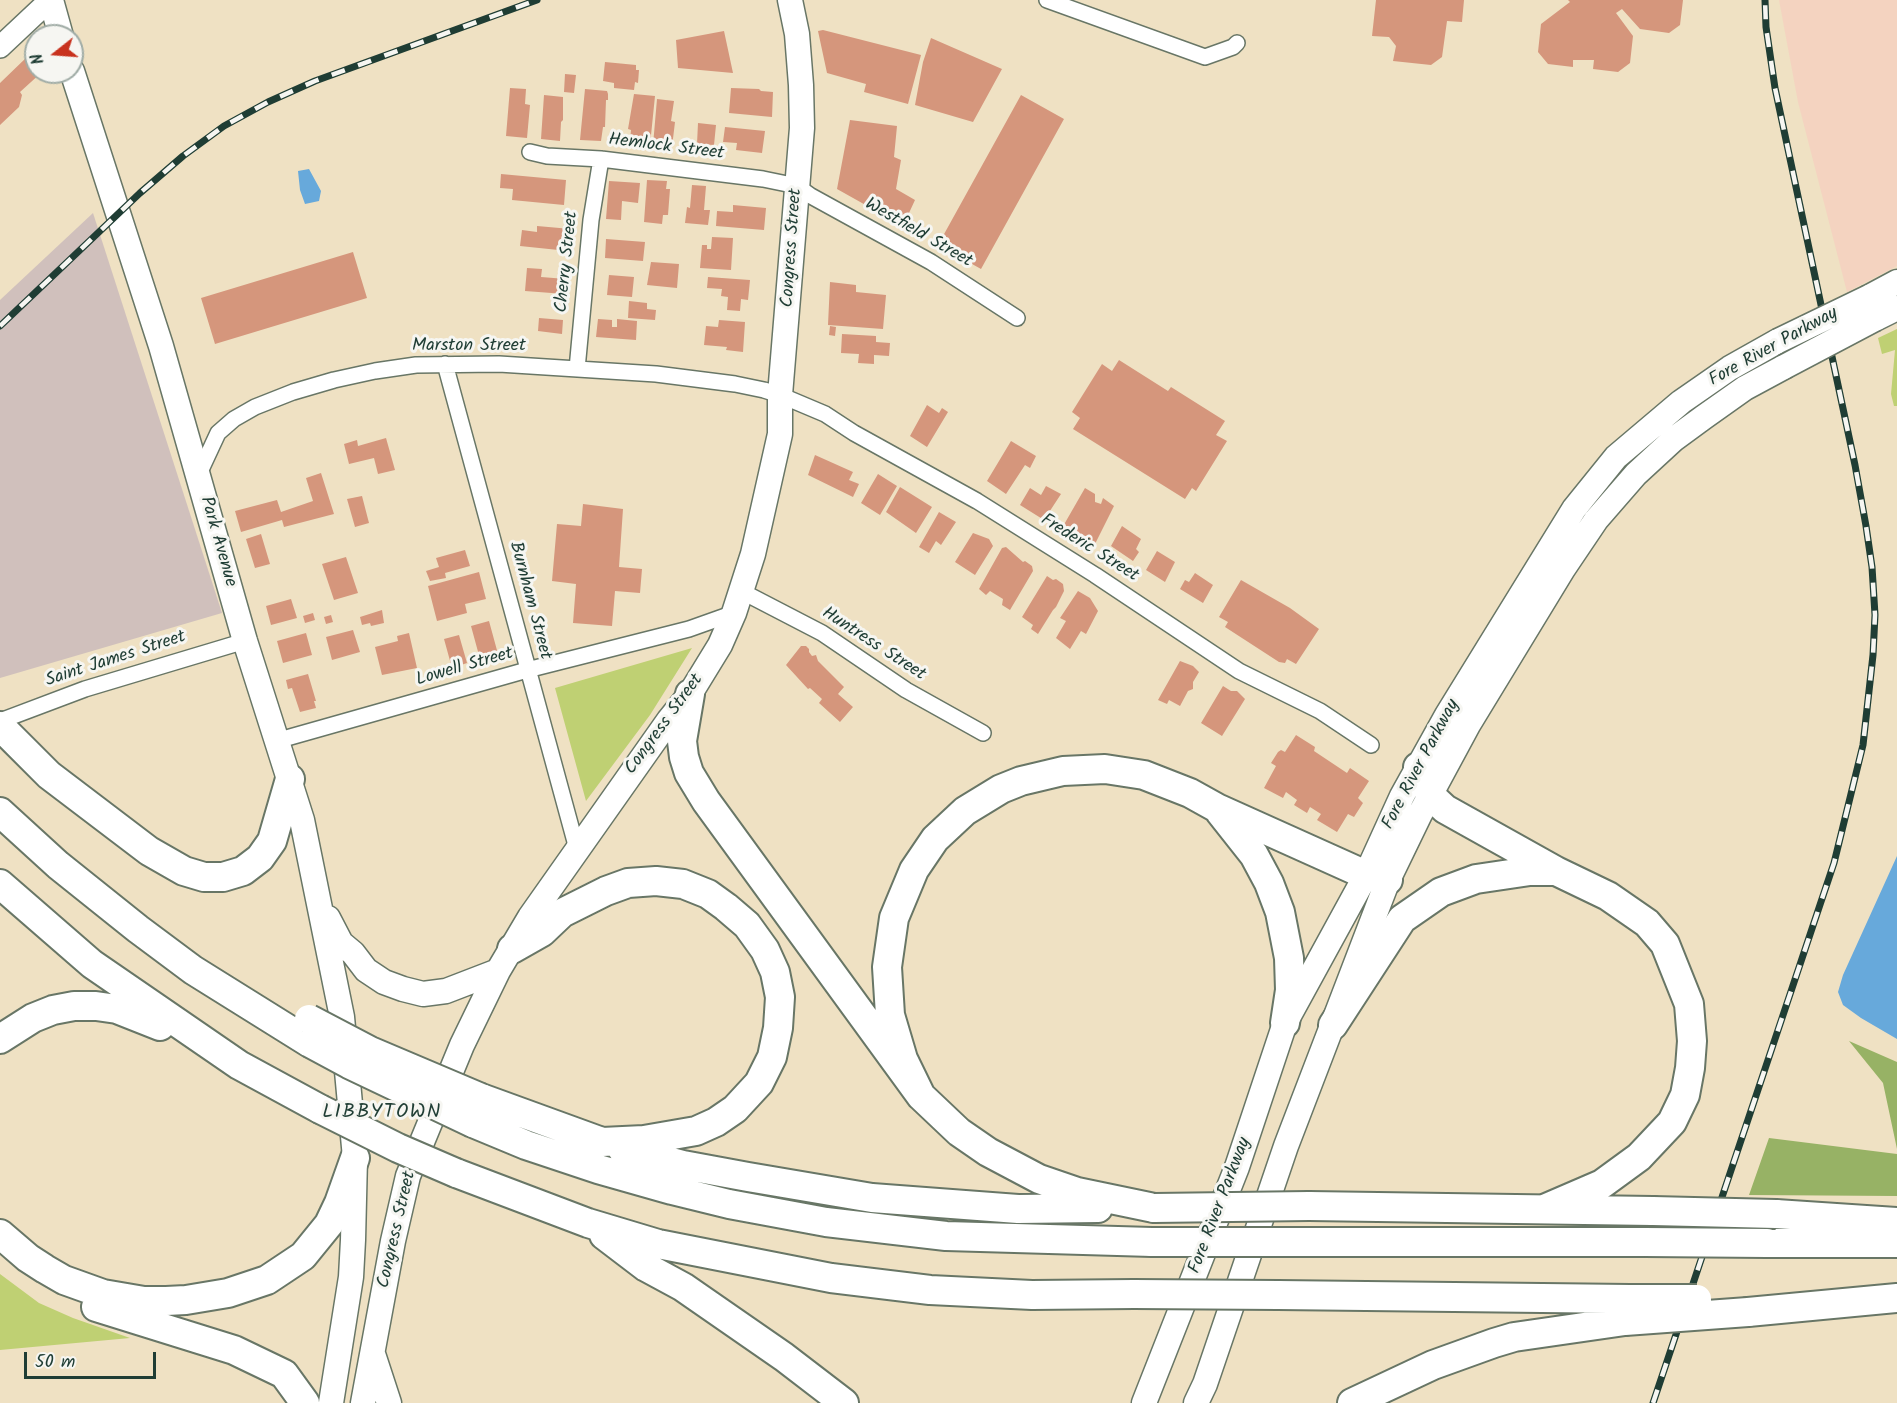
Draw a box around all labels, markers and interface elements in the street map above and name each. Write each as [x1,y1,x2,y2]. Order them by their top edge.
north arrow [24,24,84,84]
text: N [25,50,52,67]
street label: Hemlock Street [607,130,725,166]
street label: Congress Street [778,188,808,308]
street label: Westfield Street [860,194,976,274]
street label: Cherry Street [552,210,584,314]
street label: Fore River Parkway [1706,304,1842,392]
street label: Marston Street [412,336,526,358]
street label: Park Avenue [194,494,240,590]
street label: Frederic Street [1036,510,1142,588]
street label: Burnham Street [503,540,555,662]
street label: Huntress Street [817,603,929,687]
street label: Saint James Street [43,627,189,693]
street label: Lowell Street [414,644,516,692]
street label: Congress Street [621,670,709,780]
street label: Fore River Parkway [1379,696,1465,834]
district label: LIBBYTOWN [322,1102,442,1126]
street label: Fore River Parkway [1185,1135,1257,1277]
street label: Congress Street [374,1169,422,1291]
scale bar [27,1340,159,1378]
text: 50 m [35,1348,75,1377]

